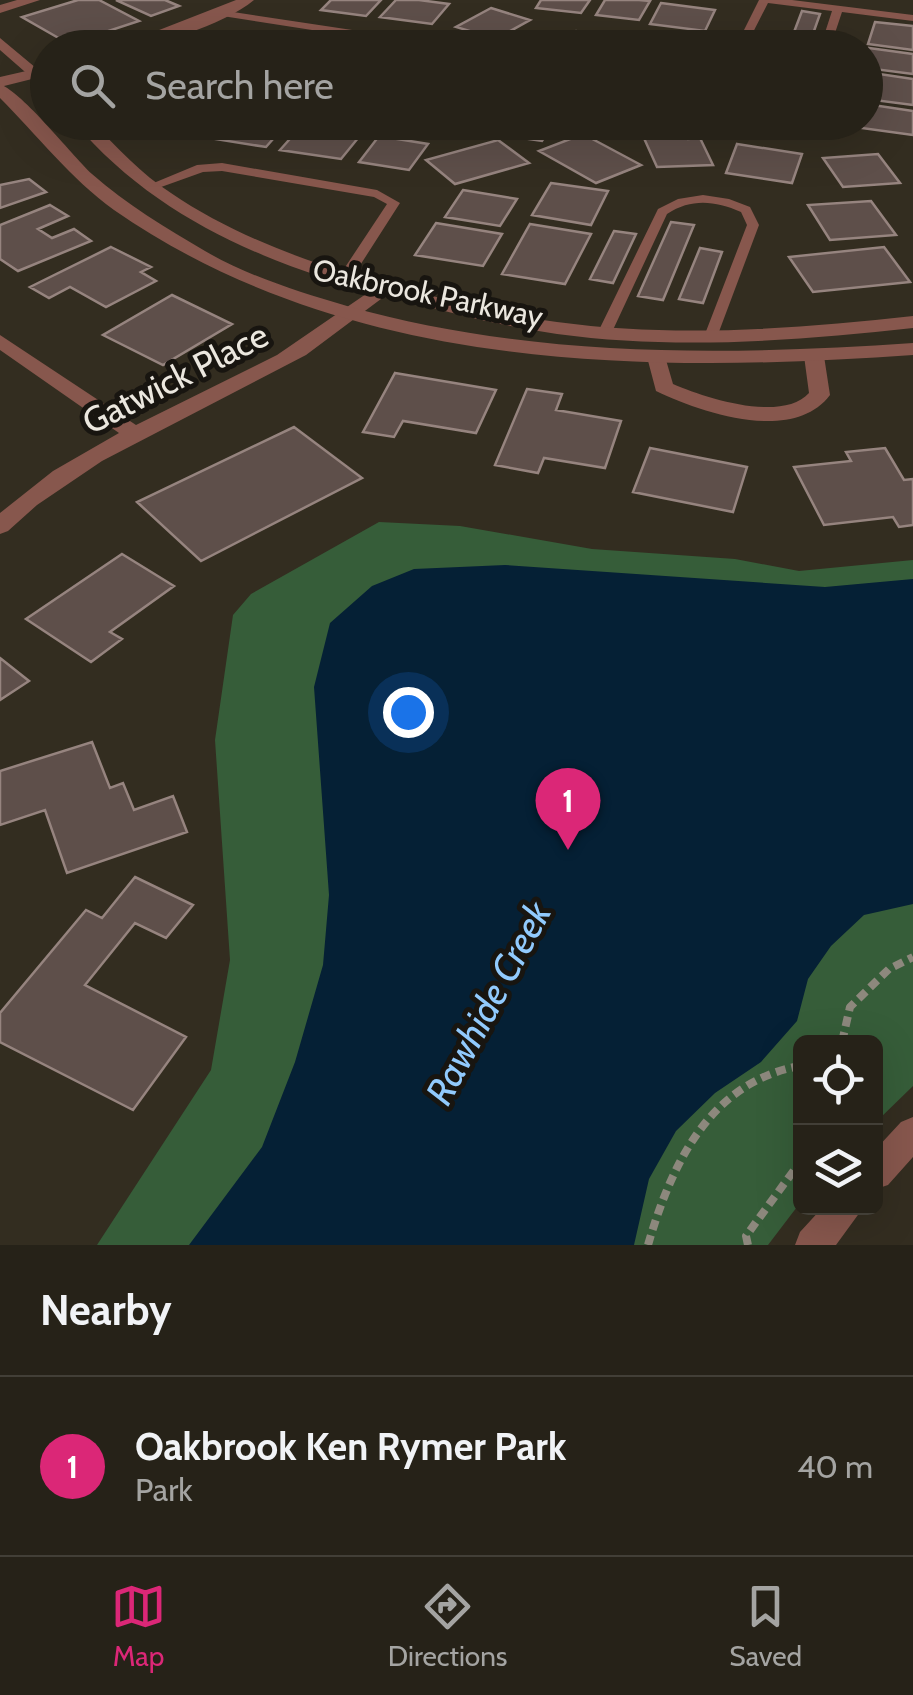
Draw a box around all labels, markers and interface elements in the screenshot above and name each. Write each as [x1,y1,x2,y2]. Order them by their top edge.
search box [30,30,883,140]
icon: search [65,58,120,113]
text: Search here [145,62,334,109]
street label: Oakbrook Parkway [310,251,546,335]
street label: Gatwick Place [75,313,275,443]
your location [383,687,434,738]
pin: 1 [536,768,600,850]
water label: Rawhide Creek [415,892,562,1112]
map controls [793,1035,883,1215]
button: locate [793,1035,883,1125]
button: layers [793,1125,883,1215]
text: Nearby [40,1284,172,1336]
text: Oakbrook Ken Rymer Park [135,1423,566,1470]
text: 1 [67,1447,78,1486]
text: 40 m [797,1447,873,1486]
text: Park [135,1470,193,1509]
tab: Map [111,1579,166,1673]
tab: Directions [388,1579,507,1673]
tab: Saved [729,1579,802,1673]

